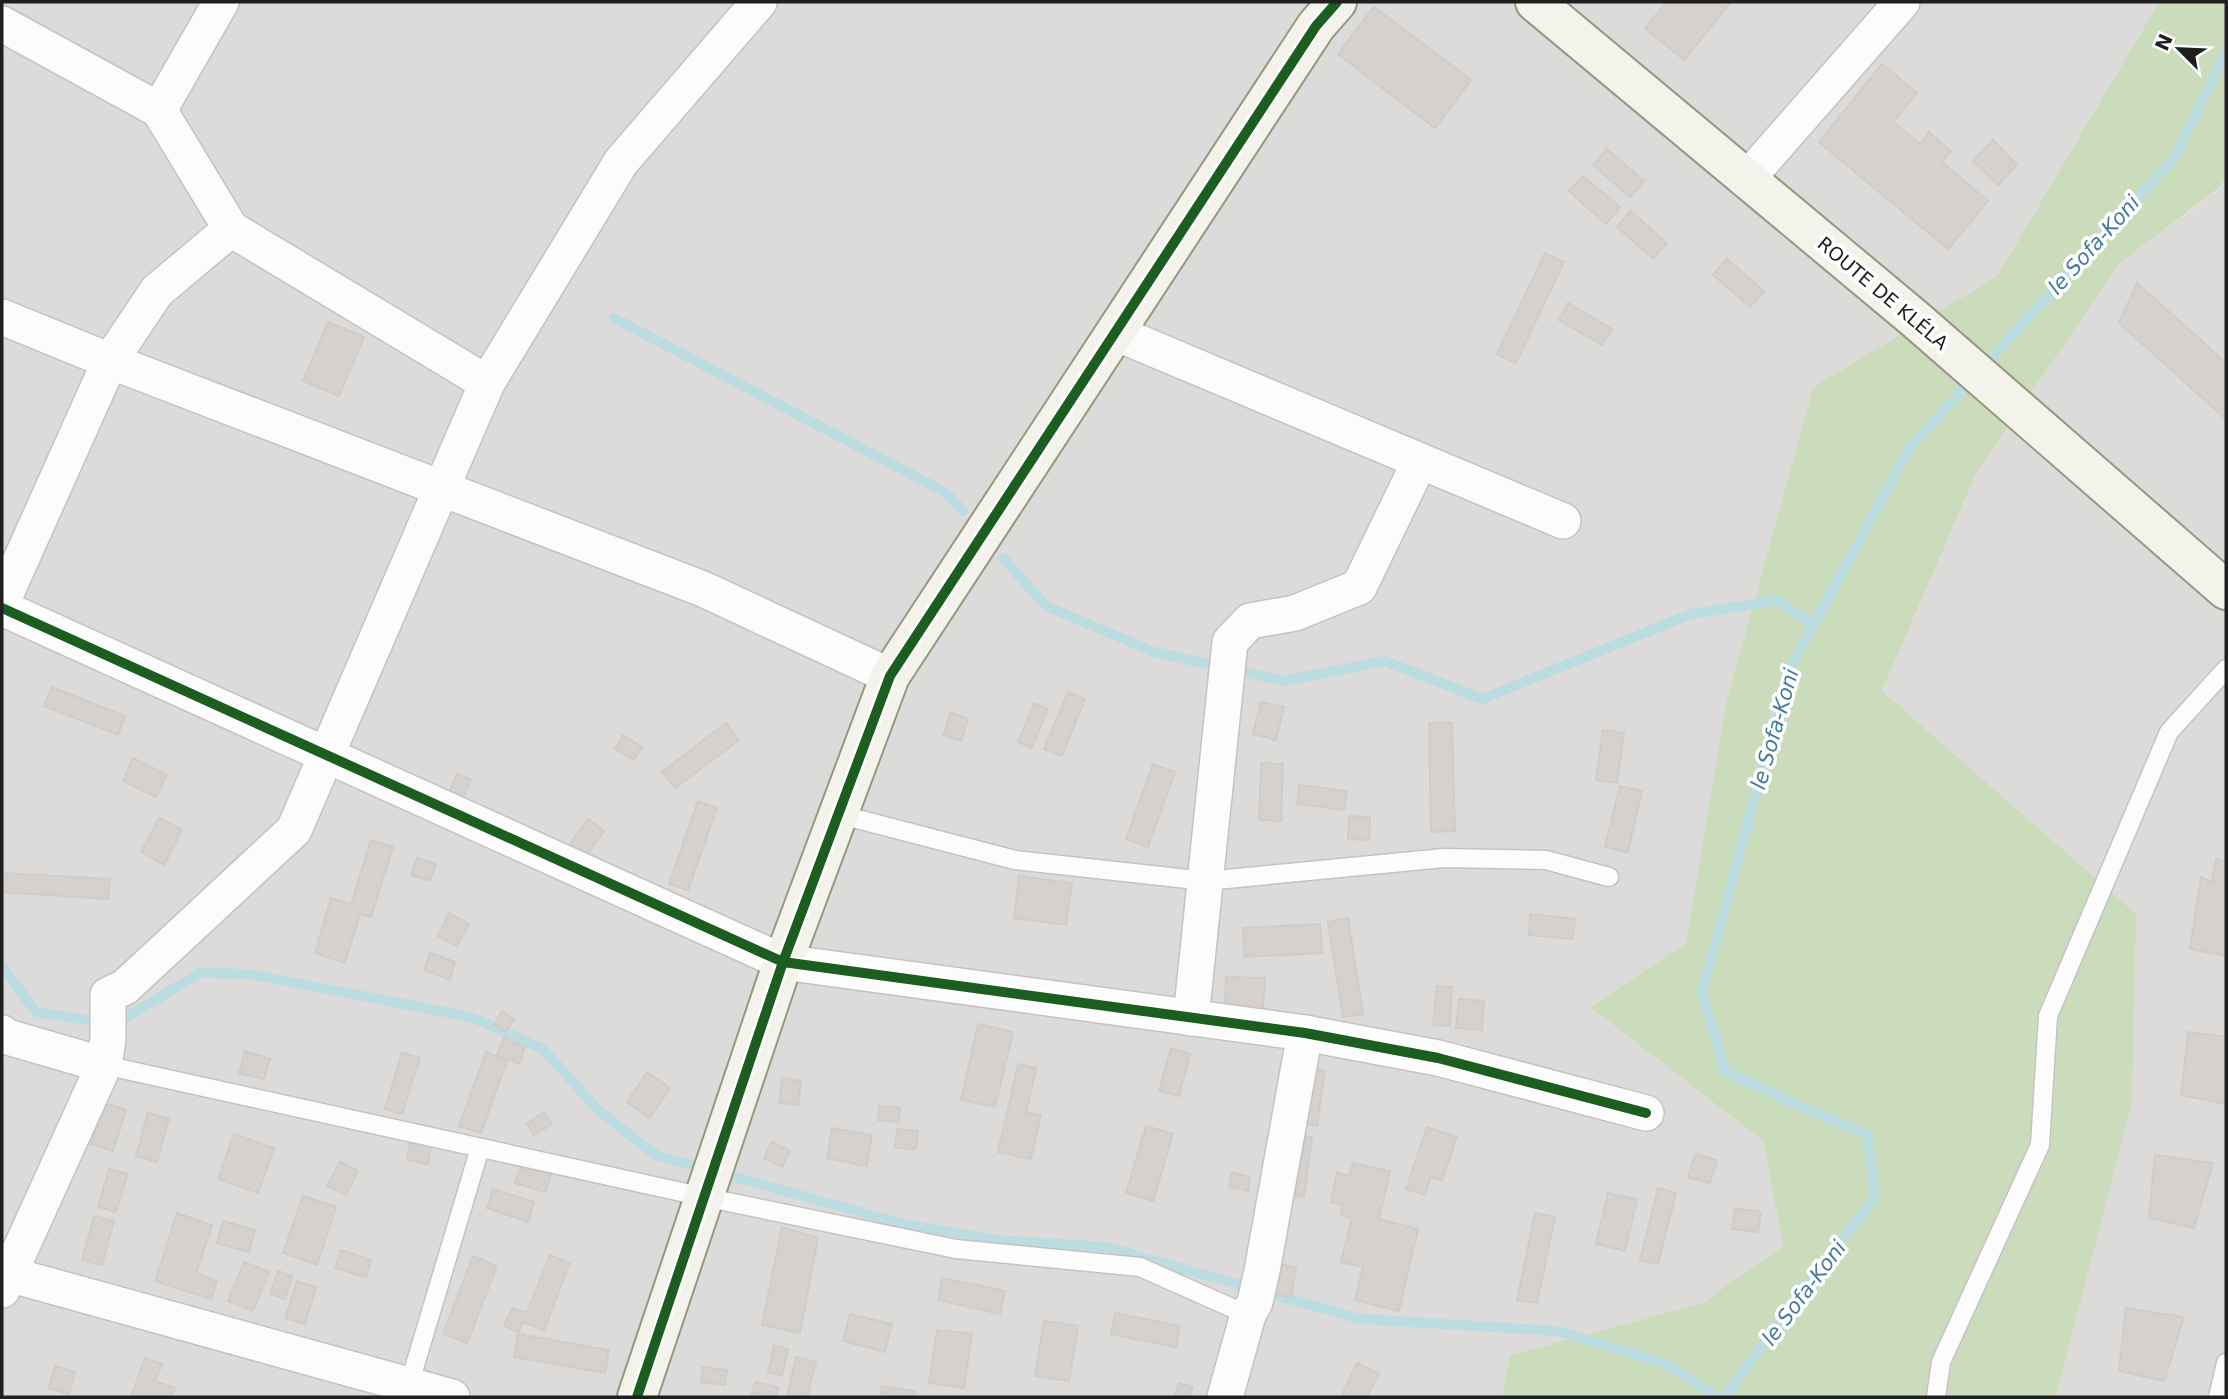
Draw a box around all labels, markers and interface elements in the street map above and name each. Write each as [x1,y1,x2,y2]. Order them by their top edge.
north arrow [2144,14,2214,84]
text: N [2150,30,2177,54]
water label: le Sofa-Koni [2043,191,2145,299]
street label: ROUTE DE KLÉLA [1813,232,1953,354]
water label: le Sofa-Koni [1746,666,1804,792]
water label: le Sofa-Koni [1757,1236,1851,1350]

